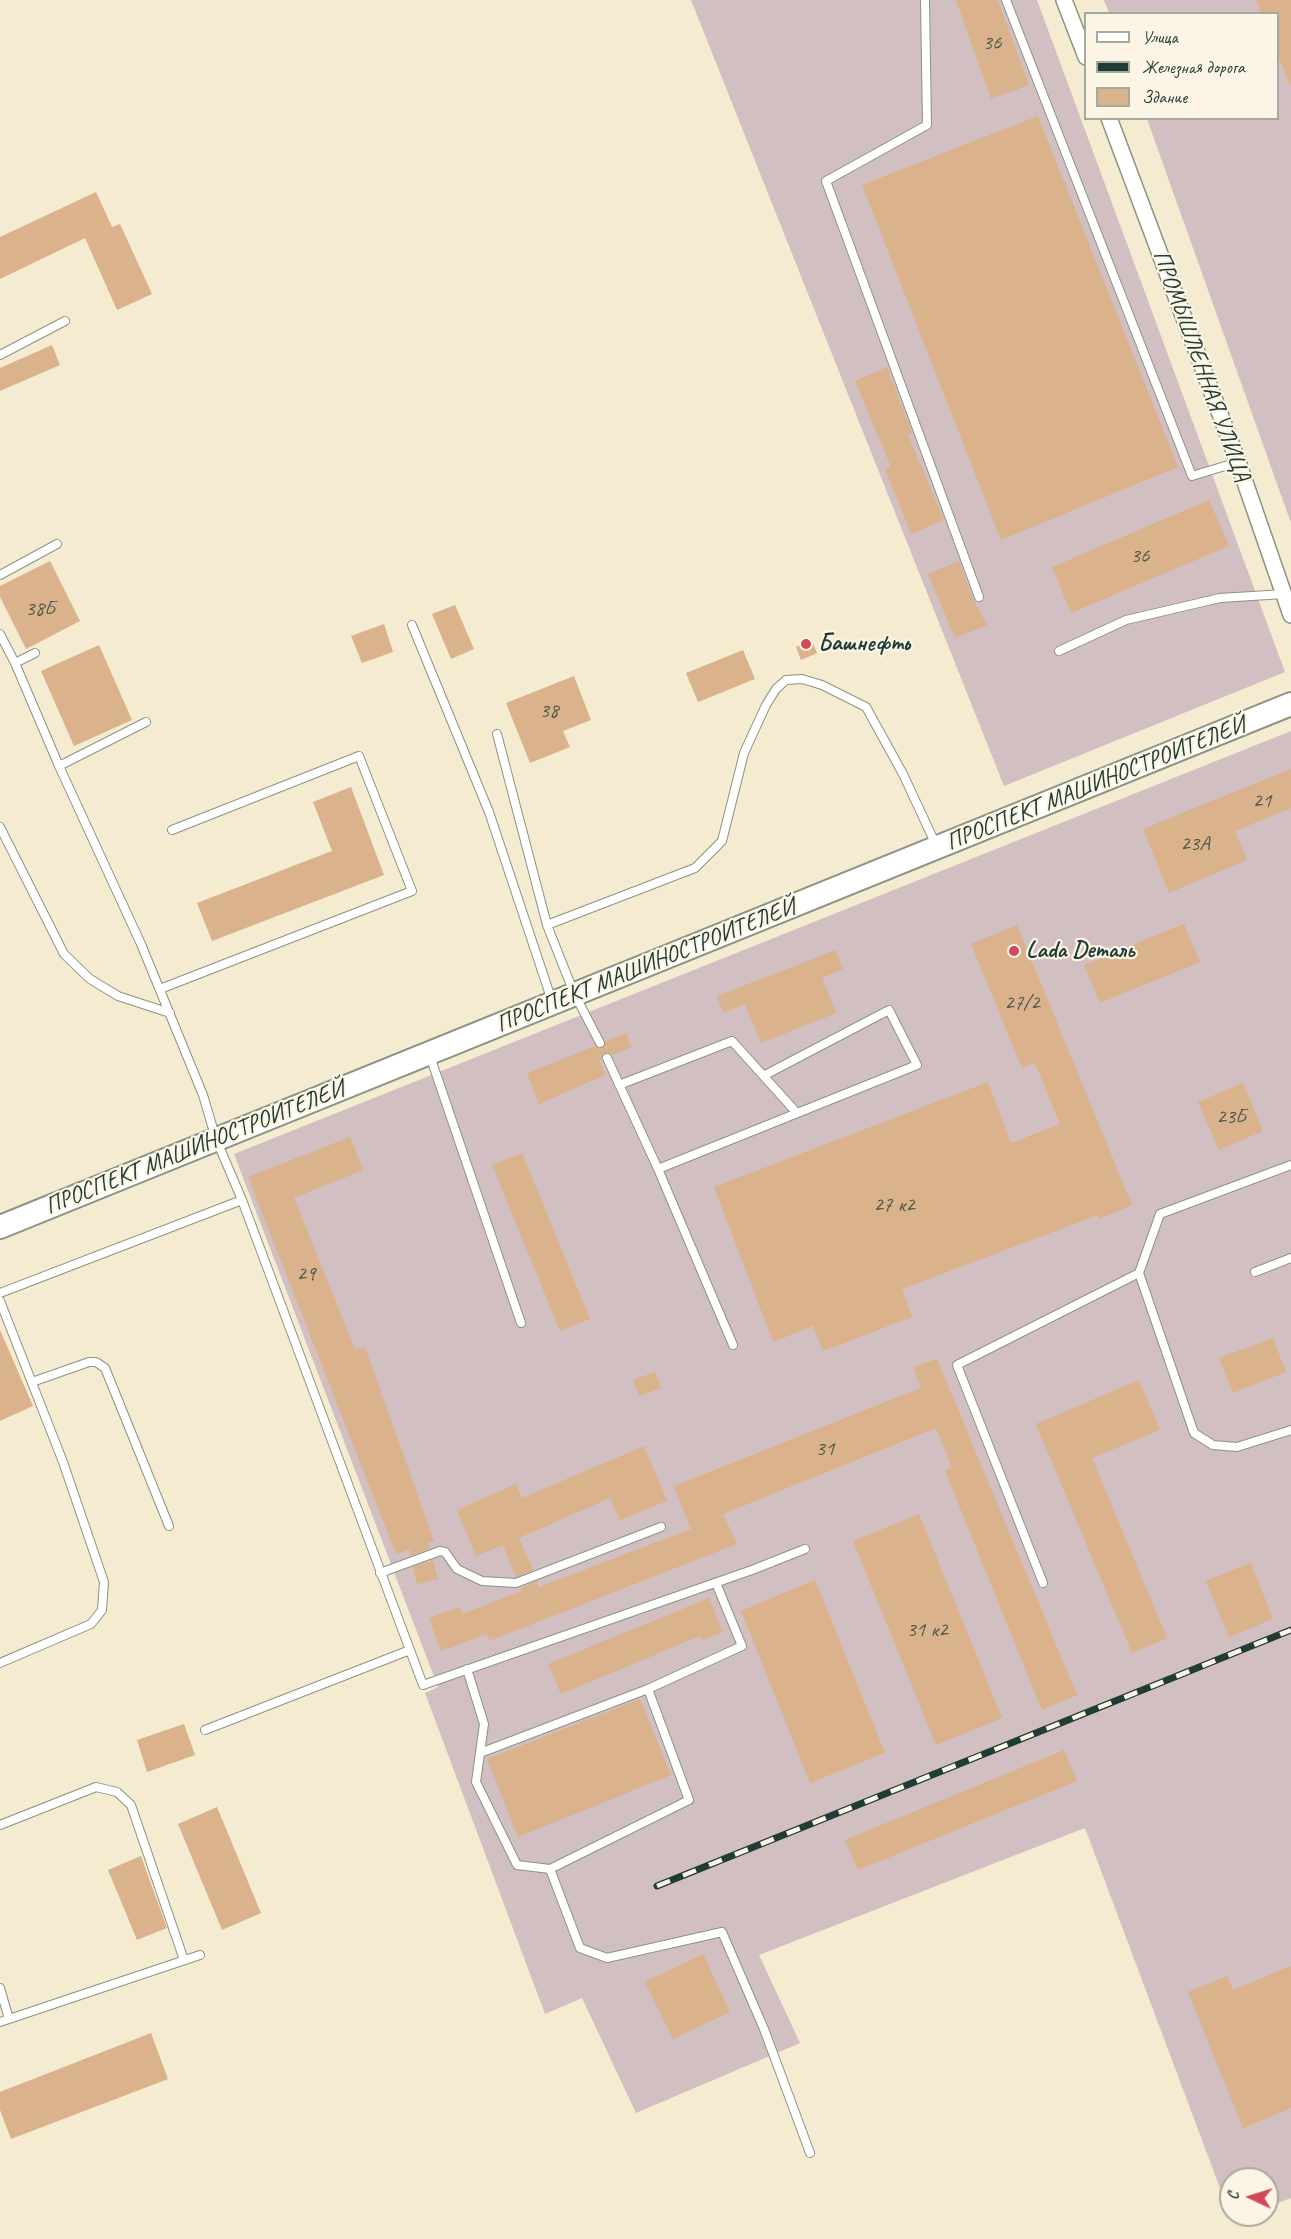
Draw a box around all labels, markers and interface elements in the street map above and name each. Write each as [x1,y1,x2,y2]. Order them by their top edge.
legend [1084,12,1279,120]
text: Улица [1142,26,1178,48]
house number: 36 [983,30,1001,56]
text: Железная дорога [1142,56,1245,78]
text: Здание [1142,86,1187,108]
street label: ПРОМЫШЛЕННАЯ УЛИЦА [1146,246,1256,486]
house number: 36 [1131,543,1149,569]
house number: 38Б [25,596,55,622]
place label: Башнефть [818,630,910,658]
marker: Башнефть [799,637,813,651]
house number: 38 [540,698,558,724]
street label: ПРОСПЕКТ МАШИНОСТРОИТЕЛЕЙ [942,711,1250,857]
house number: 21 [1253,788,1271,814]
house number: 23А [1180,831,1210,857]
street label: ПРОСПЕКТ МАШИНОСТРОИТЕЛЕЙ [492,893,800,1039]
place label: Lada Dеталь [1026,937,1135,965]
marker: Lada Dеталь [1007,944,1021,958]
house number: 27/2 [1004,990,1040,1016]
street label: ПРОСПЕКТ МАШИНОСТРОИТЕЛЕЙ [41,1075,349,1221]
house number: 23Б [1216,1104,1246,1130]
house number: 27 к2 [873,1192,915,1218]
house number: 29 [297,1261,315,1287]
house number: 31 [816,1436,834,1462]
house number: 31 к2 [906,1617,948,1643]
north arrow [1219,2167,1279,2227]
text: С [1223,2191,1243,2201]

